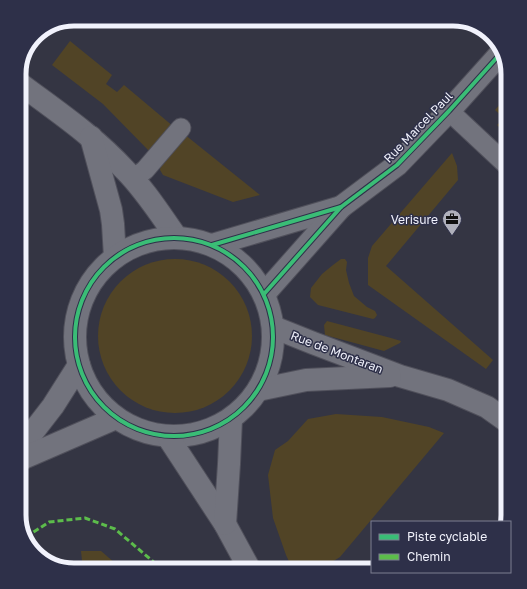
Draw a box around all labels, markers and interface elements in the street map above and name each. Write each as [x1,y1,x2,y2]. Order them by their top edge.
street label: Rue Marcel Paul [380,88,456,166]
office icon: Verisure [441,208,463,236]
place label: Verisure [391,212,438,227]
street label: Rue de Montaran [289,328,385,376]
legend [371,521,511,573]
text: Piste cyclable [407,529,487,544]
text: Chemin [407,549,451,564]

